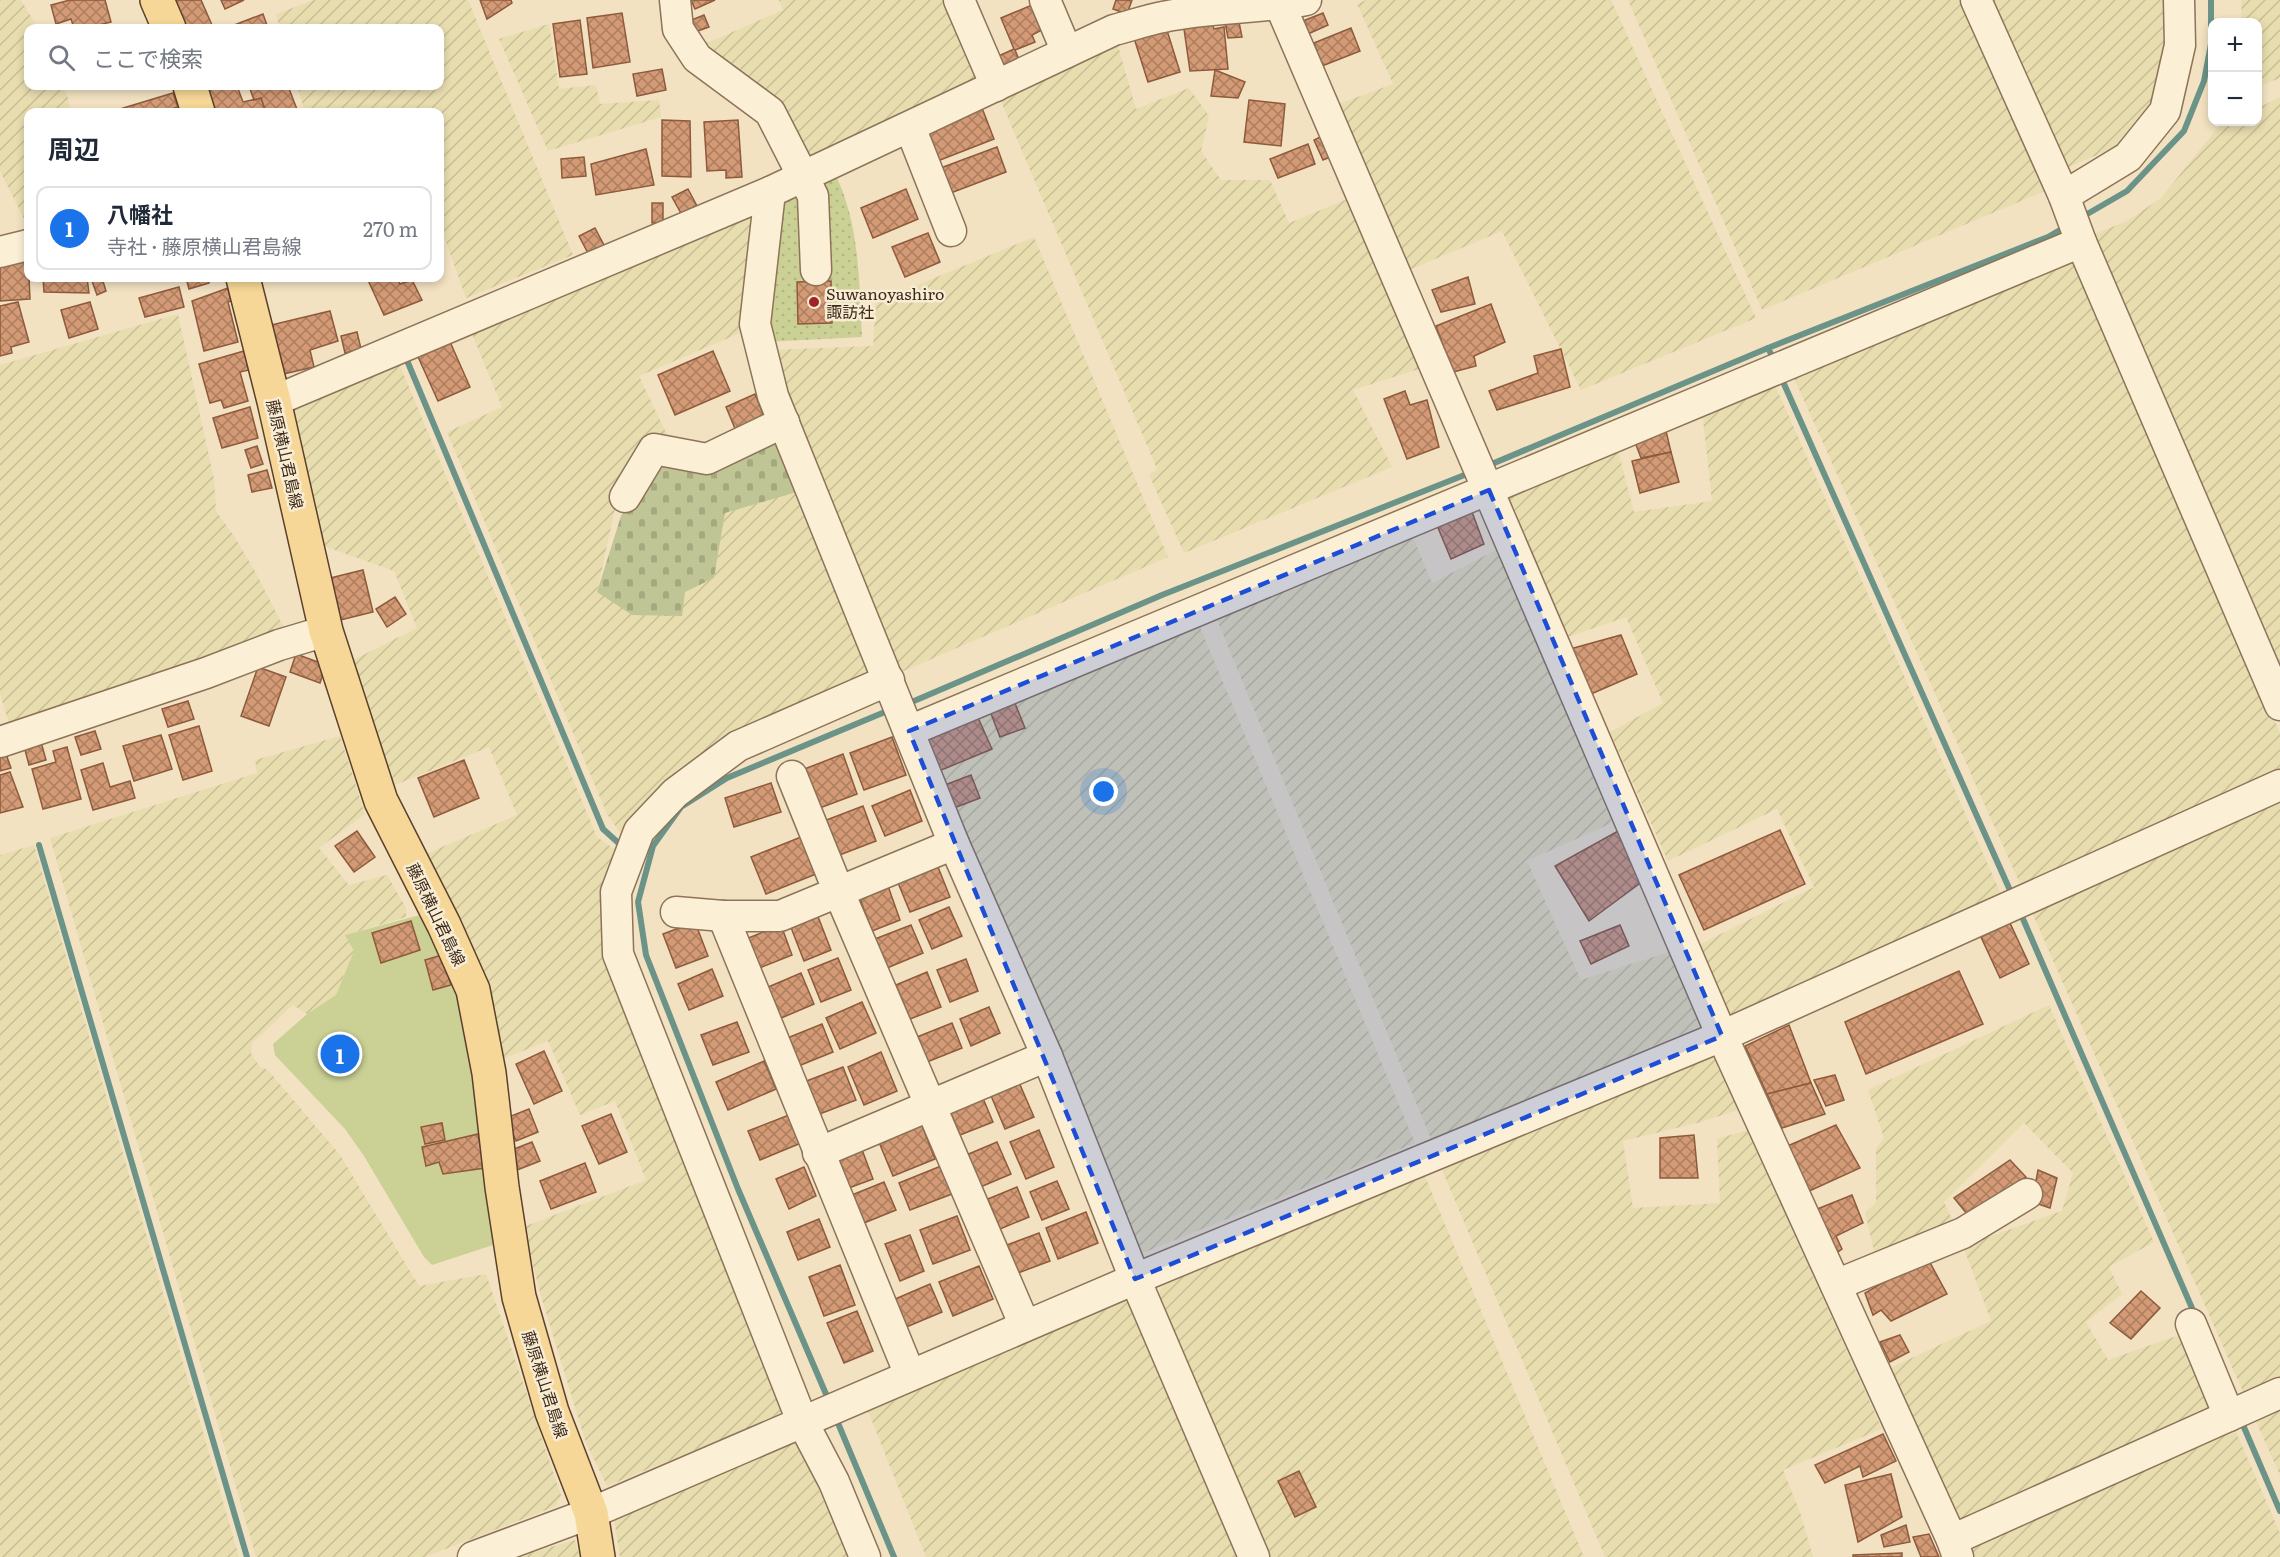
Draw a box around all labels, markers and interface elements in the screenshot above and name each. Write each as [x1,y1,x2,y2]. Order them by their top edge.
map controls [2208,18,2262,126]
button: + [2208,18,2262,72]
search box [24,24,444,90]
icon: search [45,41,78,74]
text: ここで検索 [93,41,203,74]
button: − [2208,72,2262,126]
text: 周辺 [48,128,100,167]
text: 八幡社 [107,197,173,230]
text: 1 [65,213,74,243]
text: 270 m [363,213,418,243]
text: 寺社 · 藤原横山君島線 [107,230,302,260]
place label: Suwanoyashiro 諏訪社 [826,281,944,323]
marker: Suwanoyashiro 諏訪社 [807,295,821,309]
street label: 藤原横山君島線 [262,397,310,511]
your location [1089,777,1118,806]
street label: 藤原横山君島線 [402,858,472,970]
pin: 1 [320,1032,360,1076]
street label: 藤原横山君島線 [517,1327,575,1441]

